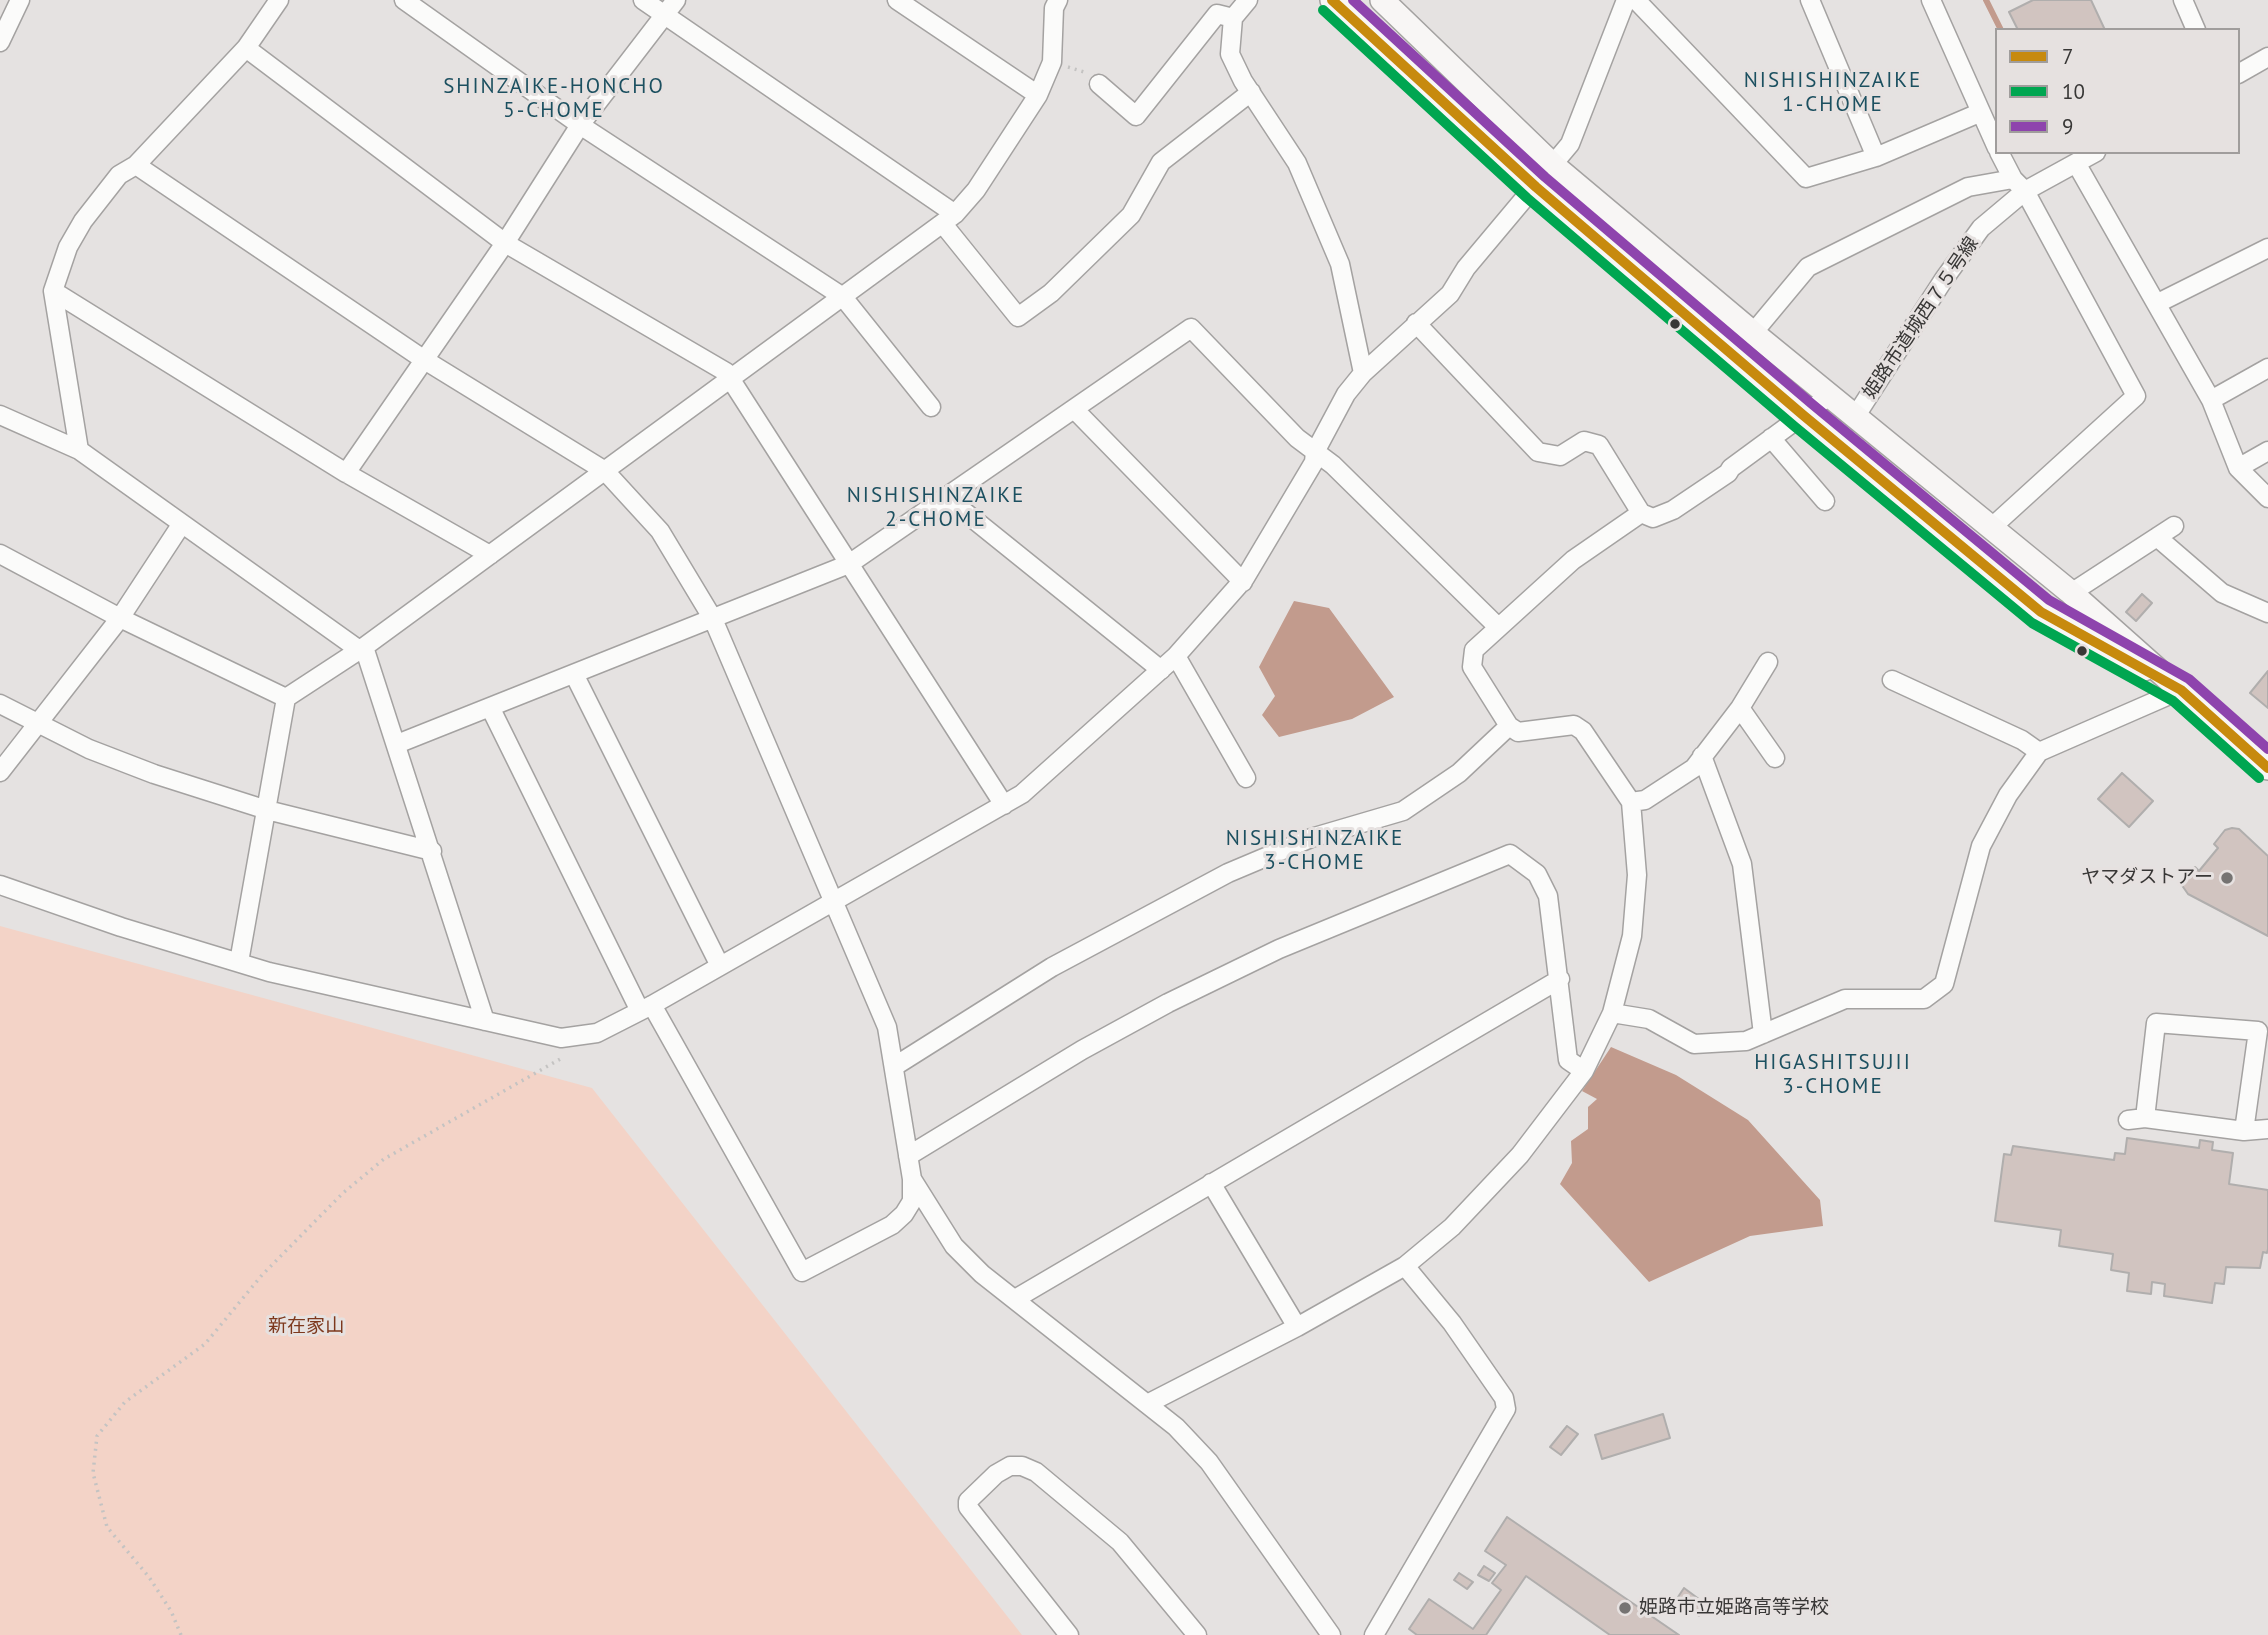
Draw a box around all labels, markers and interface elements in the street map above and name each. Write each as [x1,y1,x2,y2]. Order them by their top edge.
legend [1995,28,2240,154]
text: 7 [2062,43,2073,70]
district label: NISHISHINZAIKE 1-CHOME [1745,68,1921,118]
district label: SHINZAIKE-HONCHO 5-CHOME [445,74,663,124]
text: 10 [2062,78,2085,105]
text: 9 [2062,113,2073,140]
street label: 姫路市道城西７５号線 [1858,233,1984,403]
unlabelled marker [1668,317,1682,331]
district label: NISHISHINZAIKE 2-CHOME [848,483,1024,533]
unlabelled marker [2075,644,2089,658]
district label: NISHISHINZAIKE 3-CHOME [1227,826,1403,876]
place label: ヤマダストアー [2081,867,2213,889]
marker: ヤマダストアー [2219,870,2235,886]
district label: HIGASHITSUJII 3-CHOME [1756,1050,1910,1100]
park label: 新在家山 [268,1316,344,1338]
place label: 姫路市立姫路高等学校 [1639,1597,1829,1619]
marker: 姫路市立姫路高等学校 [1617,1600,1633,1616]

